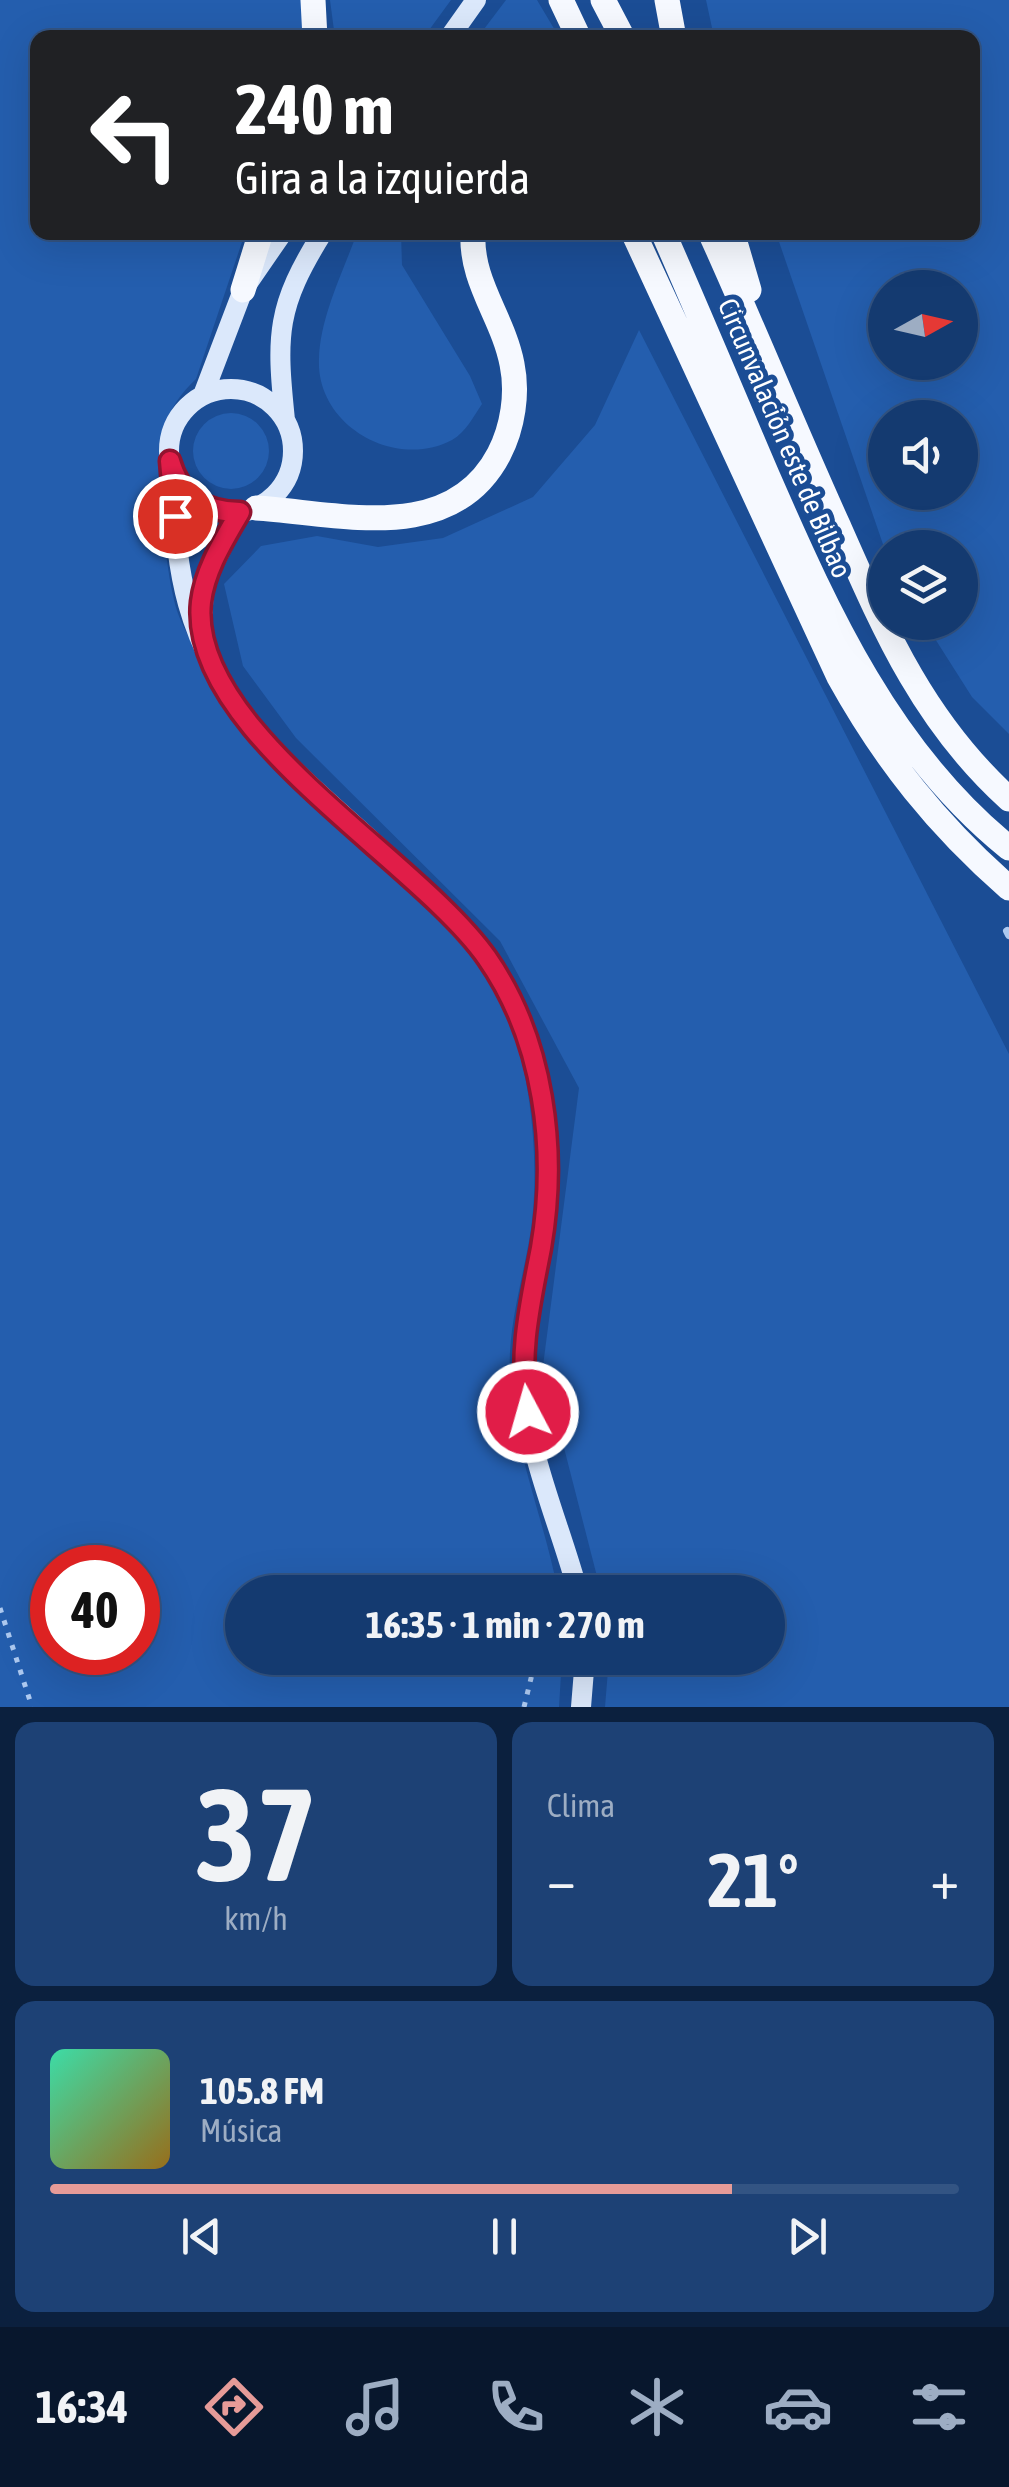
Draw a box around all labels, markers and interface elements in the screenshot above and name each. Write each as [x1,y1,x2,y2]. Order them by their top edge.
text: 240 m [235,69,394,149]
icon: left [70,70,200,200]
text: Gira a la izquierda [235,152,530,204]
north arrow [868,270,978,380]
map controls [868,270,978,640]
street label: Circunvalación este de Bilbao [712,294,858,582]
button: sound [868,400,978,510]
pin [133,474,218,559]
icon: arrive [148,489,203,544]
button: layers [868,530,978,640]
position arrow [476,1360,580,1464]
speed limit sign: 40 [30,1545,160,1675]
text: 16:35 · 1 min · 270 m [365,1603,645,1646]
text: 37 [195,1760,317,1909]
text: Clima [547,1787,615,1824]
text: 21° [707,1837,799,1923]
text: − [547,1848,576,1911]
text: + [930,1848,959,1911]
text: km/h [224,1900,288,1937]
text: 105.8 FM [200,2069,324,2112]
text: Música [200,2112,282,2149]
icon: previous [174,2209,229,2264]
icon: pause [477,2209,532,2264]
icon: next [780,2209,835,2264]
icon: directions [199,2372,269,2442]
icon: music [340,2372,410,2442]
icon: phone [481,2372,551,2442]
icon: climate [622,2372,692,2442]
icon: car [763,2372,833,2442]
icon: filters [904,2372,974,2442]
text: 16:34 [35,2381,128,2433]

